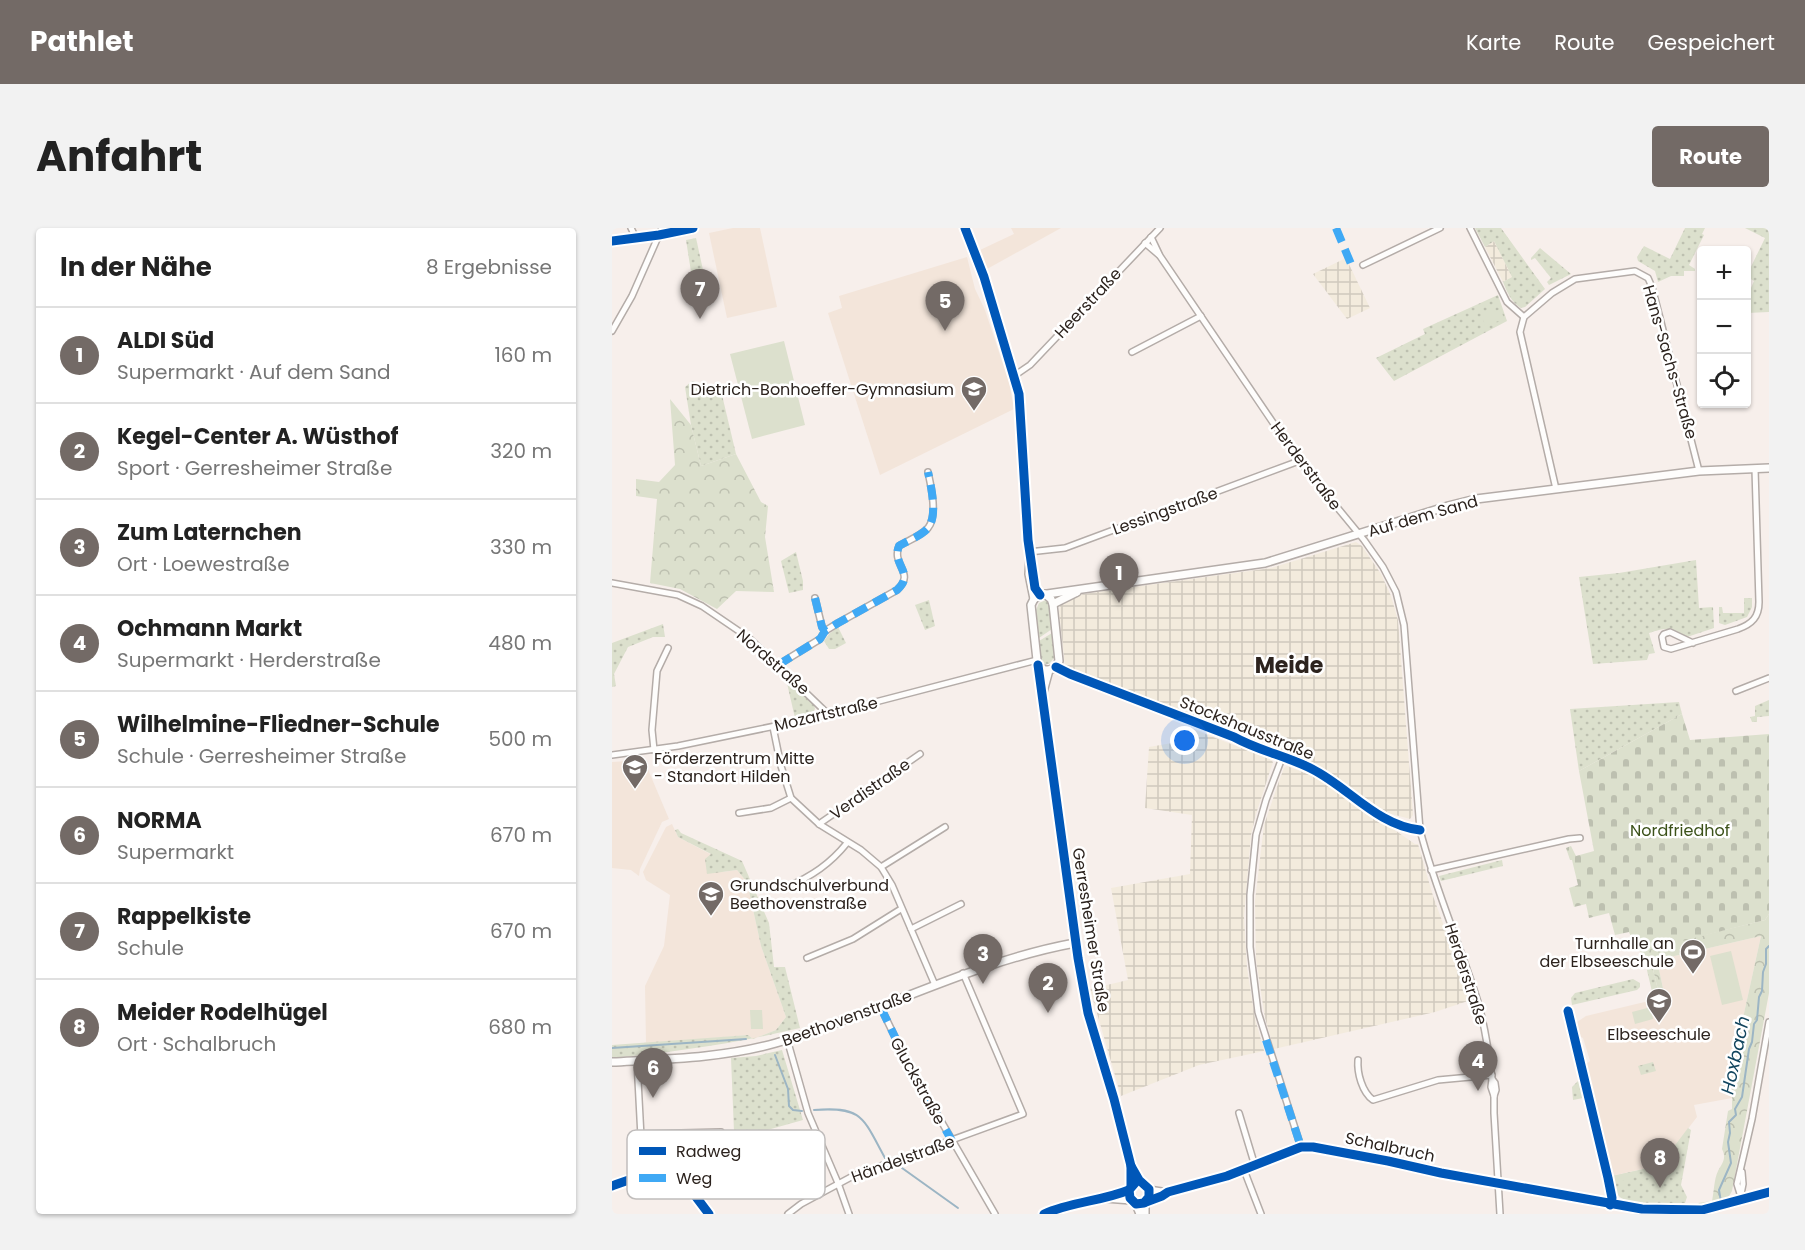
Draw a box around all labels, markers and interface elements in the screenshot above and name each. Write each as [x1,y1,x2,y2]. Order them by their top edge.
text: Pathlet [30,22,134,61]
text: Karte [1466,28,1521,57]
text: Route [1554,28,1615,57]
text: Gespeichert [1648,28,1775,57]
button: Route [1652,126,1769,187]
text: Anfahrt [36,127,202,186]
map controls [1697,246,1751,408]
button: + [1697,246,1751,300]
text: In der Nähe [60,249,212,285]
text: 8 Ergebnisse [426,253,552,281]
street label: Heerstraße [1049,263,1127,343]
pin: 7 [680,270,719,319]
pin: 5 [926,282,964,331]
street label: Hans-Sachs-Straße [1637,282,1703,442]
button: − [1697,300,1751,354]
text: ALDI Süd [117,325,214,356]
text: 1 [76,341,83,369]
text: 160 m [494,341,552,369]
button: locate [1697,354,1751,408]
text: Supermarkt · Auf dem Sand [117,358,391,386]
school or university icon: Dietrich-Bonhoeffer-Gymnasium [959,374,989,412]
place label: Dietrich-Bonhoeffer-Gymnasium [690,378,954,401]
street label: Herderstraße [1265,417,1347,515]
text: Kegel-Center A. Wüsthof [117,421,398,452]
text: 2 [74,437,85,465]
text: 320 m [490,437,552,465]
text: Sport · Gerresheimer Straße [117,454,392,482]
street label: Lessingstraße [1109,481,1221,541]
street label: Auf dem Sand [1365,489,1481,543]
text: Zum Laternchen [117,517,302,548]
text: 3 [73,533,86,561]
text: 330 m [490,533,552,561]
text: Ort · Loewestraße [117,550,290,578]
pin: 1 [1100,554,1138,603]
text: Ochmann Markt [117,613,302,644]
street label: Nordstraße [731,624,815,700]
text: 4 [73,629,86,657]
text: 480 m [488,629,552,657]
text: Supermarkt · Herderstraße [117,646,381,674]
district label: Meide [1255,650,1323,681]
street label: Mozartstraße [772,691,880,737]
street label: Stockshausstraße [1176,691,1318,766]
text: Wilhelmine-Fliedner-Schule [117,709,440,740]
text: 5 [73,725,86,753]
text: 500 m [488,725,552,753]
your location [1170,726,1199,755]
text: Schule · Gerresheimer Straße [117,742,406,770]
place label: Förderzentrum Mitte - Standort Hilden [654,747,815,788]
school or university icon: Förderzentrum Mitte - Standort Hilden [620,752,650,790]
street label: Verdistraße [825,753,915,825]
text: NORMA [117,805,202,836]
park label: Nordfriedhof [1630,819,1730,842]
text: 6 [73,821,86,849]
text: 670 m [490,821,552,849]
text: Supermarkt [117,838,234,866]
street label: Gerresheimer Straße [1067,846,1115,1014]
place label: Grundschulverbund Beethovenstraße [730,874,889,915]
school or university icon: Grundschulverbund Beethovenstraße [696,879,726,917]
text: Rappelkiste [117,901,251,932]
text: 7 [74,917,85,945]
text: 670 m [490,917,552,945]
street label: Herderstraße [1439,920,1493,1028]
place label: Turnhalle an der Elbseeschule [1539,932,1674,973]
text: Schule [117,934,184,962]
pin: 3 [964,934,1003,984]
sports icon: Turnhalle an der Elbseeschule [1678,937,1708,975]
pin: 2 [1028,964,1068,1013]
street label: Beethovenstraße [779,984,915,1052]
school or university icon: Elbseeschule [1644,986,1674,1024]
text: Meider Rodelhügel [117,997,328,1028]
text: 8 [73,1013,86,1041]
text: 680 m [488,1013,552,1041]
water label: Hoxbach [1715,1014,1755,1096]
place label: Elbseeschule [1607,1023,1711,1046]
text: Ort · Schalbruch [117,1030,276,1058]
street label: Gluckstraße [885,1033,951,1129]
pin: 4 [1458,1042,1498,1091]
pin: 6 [634,1048,672,1098]
street label: Schalbruch [1343,1126,1437,1168]
legend [627,1130,825,1199]
street label: Händelstraße [848,1130,958,1188]
pin: 8 [1640,1138,1680,1188]
text: Radweg [676,1140,741,1163]
text: Weg [676,1167,712,1190]

